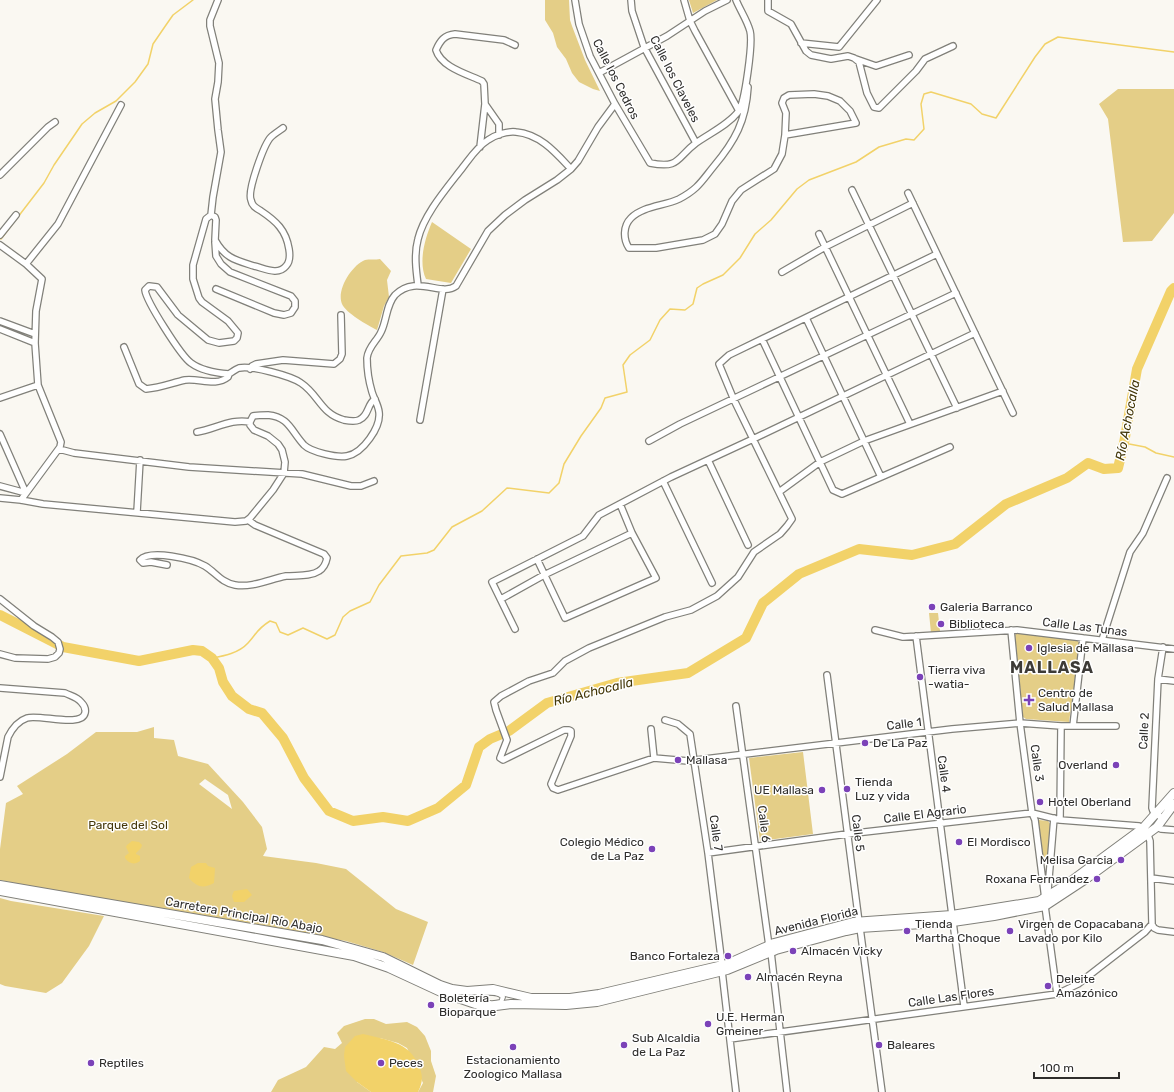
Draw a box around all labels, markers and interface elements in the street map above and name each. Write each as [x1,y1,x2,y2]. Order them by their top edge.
street label: Calle los Claveles [647,33,703,125]
street label: Calle los Cedros [590,36,642,122]
water label: Río Achocalla [1112,378,1143,462]
place label: Galeria Barranco [940,600,1033,614]
marker: Galeria Barranco [927,602,937,612]
street label: Calle Las Tunas [1042,615,1128,639]
place label: Biblioteca [949,617,1004,631]
marker: Biblioteca [936,619,946,629]
place label: Iglesia de Mallasa [1037,641,1134,655]
marker: Iglesia de Mallasa [1024,643,1034,653]
district label: MALLASA [1010,658,1094,677]
place label: Tierra viva -watia- [928,663,985,691]
marker: Tierra viva -watia- [915,672,925,682]
water label: Río Achocalla [552,674,635,709]
place label: Centro de Salud Mallasa [1038,686,1114,714]
marker: Centro de Salud Mallasa [1023,694,1035,706]
street label: Calle 2 [1136,712,1152,750]
street label: Calle 1 [886,715,922,733]
place label: De La Paz [873,736,928,750]
marker: De La Paz [860,738,870,748]
street label: Calle 3 [1027,744,1047,782]
place label: Mallasa [686,753,727,767]
street label: Calle 4 [934,754,954,794]
marker: Mallasa [673,755,683,765]
place label: Overland [1058,758,1108,772]
marker: Overland [1111,760,1121,770]
place label: Tienda Luz y vida [855,775,910,803]
place label: UE Mallasa [754,783,814,797]
marker: Tienda Luz y vida [842,784,852,794]
marker: UE Mallasa [817,785,827,795]
place label: Hotel Oberland [1048,795,1131,809]
marker: Hotel Oberland [1035,797,1045,807]
street label: Calle El Agrario [883,802,967,826]
street label: Calle 6 [755,805,773,843]
street label: Calle 7 [707,814,725,852]
street label: Calle 5 [849,814,867,852]
park label: Parque del Sol [88,818,168,832]
place label: Colegio Médico de La Paz [560,835,644,863]
place label: El Mordisco [967,835,1031,849]
marker: El Mordisco [954,837,964,847]
marker: Colegio Médico de La Paz [647,844,657,854]
place label: Melisa Garcia [1040,853,1113,867]
marker: Melisa Garcia [1116,855,1126,865]
place label: Roxana Fernandez [985,872,1089,886]
marker: Roxana Fernandez [1092,874,1102,884]
street label: Carretera Principal Río Abajo [164,894,324,936]
street label: Avenida Florida [773,904,859,938]
place label: Tienda Martha Choque [915,917,1001,945]
place label: Virgen de Copacabana Lavado por Kilo [1018,917,1144,945]
marker: Tienda Martha Choque [902,926,912,936]
marker: Virgen de Copacabana Lavado por Kilo [1005,926,1015,936]
place label: Almacén Vicky [801,944,883,958]
marker: Almacén Vicky [788,946,798,956]
place label: Banco Fortaleza [630,949,720,963]
marker: Banco Fortaleza [723,951,733,961]
place label: Almacén Reyna [756,970,843,984]
marker: Almacén Reyna [743,972,753,982]
place label: Deleite Amazónico [1056,972,1118,1000]
marker: Deleite Amazónico [1043,981,1053,991]
street label: Calle Las Flores [907,984,995,1010]
place label: Boletería Bioparque [439,991,496,1019]
marker: Boletería Bioparque [426,1000,436,1010]
place label: U.E. Herman Gmeiner [716,1010,785,1038]
marker: U.E. Herman Gmeiner [703,1019,713,1029]
place label: Sub Alcaldia de La Paz [632,1031,700,1059]
place label: Baleares [887,1038,935,1052]
marker: Sub Alcaldia de La Paz [619,1040,629,1050]
marker: Baleares [874,1040,884,1050]
marker: Estacionamiento Zoologico Mallasa [508,1042,518,1052]
place label: Estacionamiento Zoologico Mallasa [464,1053,562,1081]
scale bar [1034,1054,1119,1080]
place label: Reptiles [99,1056,144,1070]
place label: Peces [389,1056,423,1070]
marker: Reptiles [86,1058,96,1068]
marker: Peces [376,1058,386,1068]
text: 100 m [1040,1061,1074,1075]

